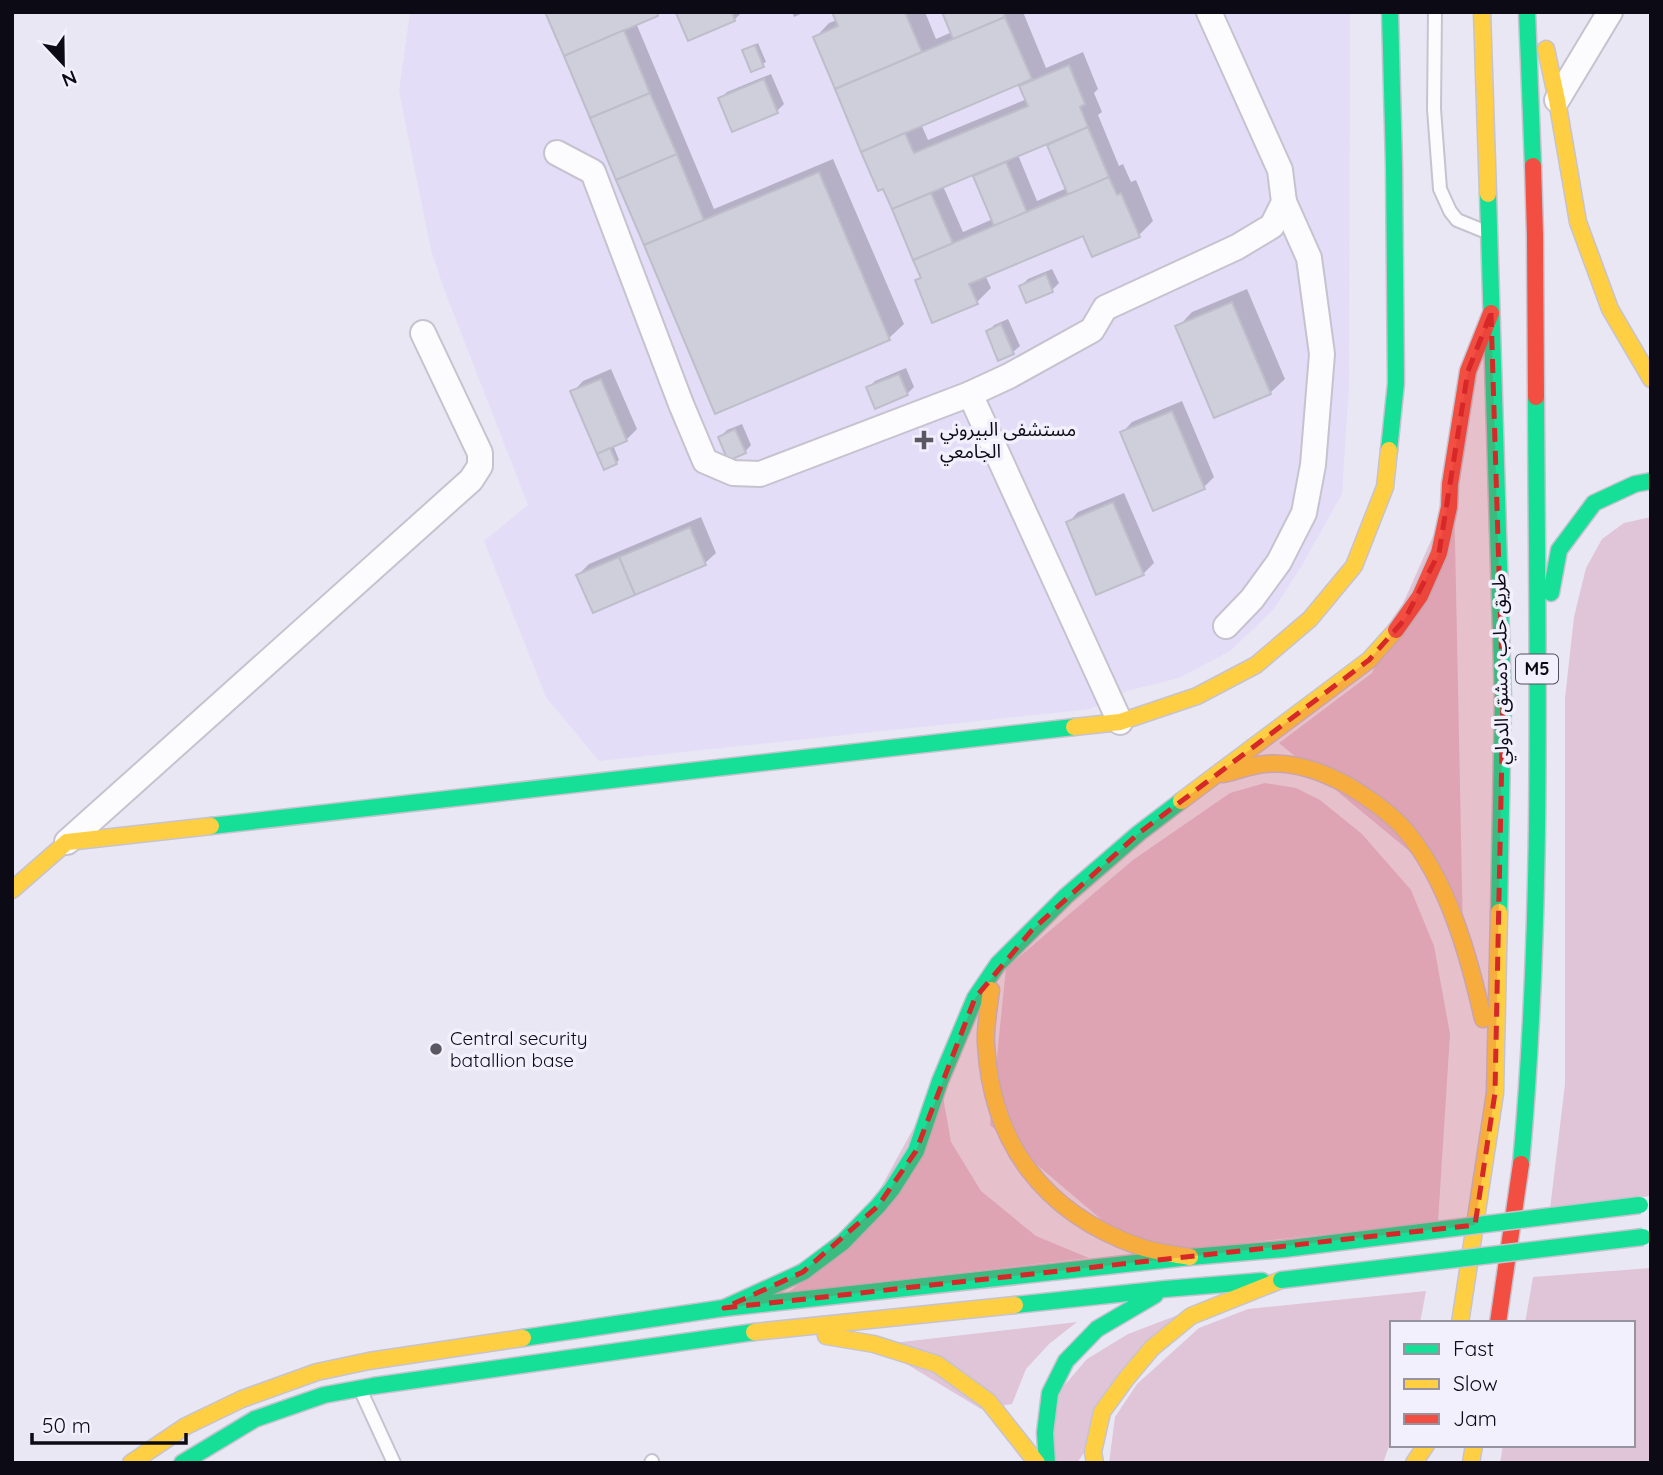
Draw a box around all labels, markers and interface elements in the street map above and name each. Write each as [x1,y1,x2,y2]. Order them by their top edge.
north arrow [28,28,98,98]
text: N [58,65,80,93]
place label: مستشفى البيروني الجامعي [940,417,1076,466]
marker: مستشفى البيروني الجامعي [914,430,934,450]
street label: طريق حلب دمشق الدولي [1486,573,1517,765]
road number: M5 [1516,654,1558,684]
place label: Central security batallion base [450,1026,588,1072]
marker: Central security batallion base [428,1041,444,1057]
legend [1390,1321,1635,1447]
text: Fast [1453,1335,1494,1361]
text: Slow [1453,1370,1498,1396]
scale bar [32,1402,186,1446]
text: Jam [1453,1405,1497,1431]
text: 50 m [42,1412,91,1438]

